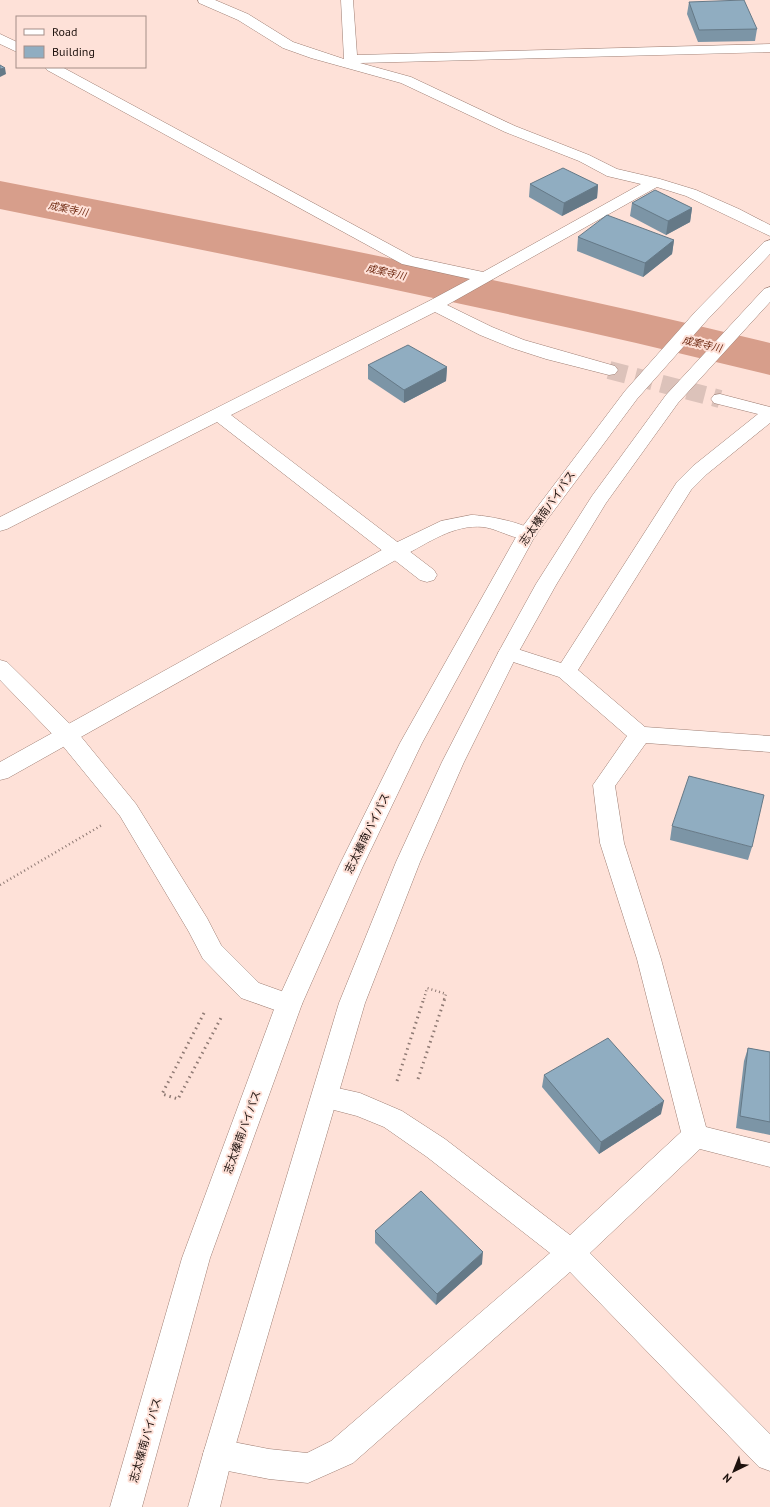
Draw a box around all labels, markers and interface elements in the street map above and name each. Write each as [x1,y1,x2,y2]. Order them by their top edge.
legend [16,16,146,68]
text: Road [52,24,77,39]
text: Building [52,44,95,59]
water label: 成案寺川 [47,199,90,219]
water label: 成案寺川 [365,261,408,283]
water label: 成案寺川 [681,333,724,355]
street label: 志太榛南バイパス [516,468,578,548]
street label: 志太榛南バイパス [341,790,393,876]
street label: 志太榛南バイパス [220,1088,264,1176]
street label: 志太榛南バイパス [126,1396,164,1484]
north arrow [714,1451,754,1491]
text: N [720,1471,735,1486]

